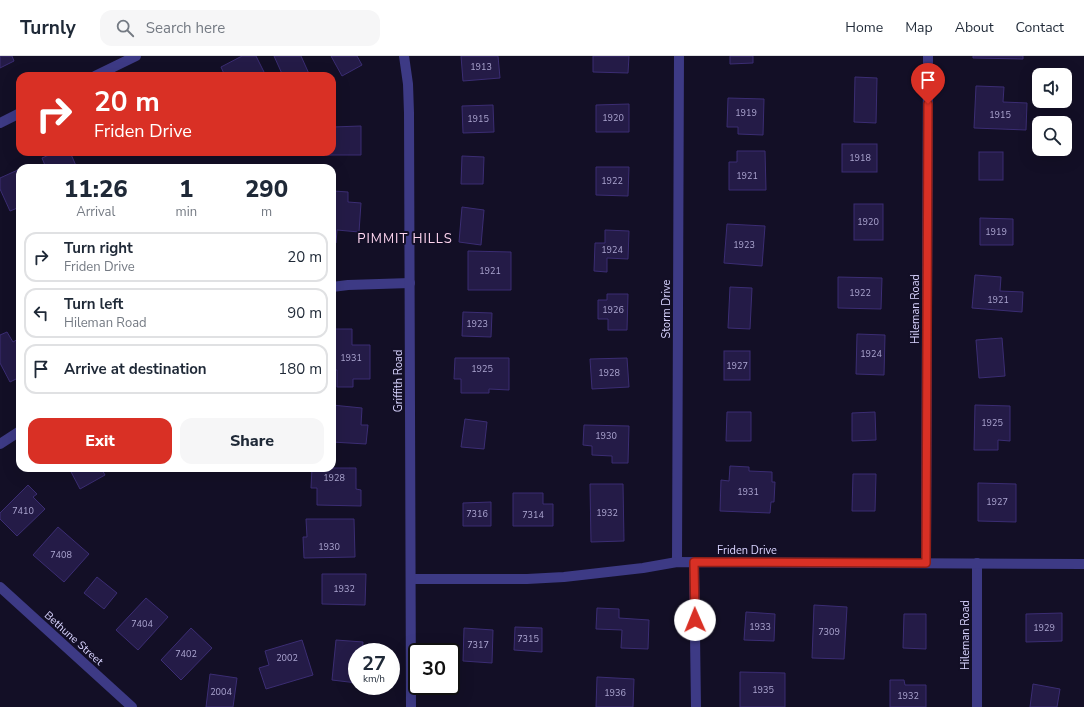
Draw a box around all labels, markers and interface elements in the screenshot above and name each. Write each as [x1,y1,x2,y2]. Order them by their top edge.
search box [100,10,380,46]
text: Turnly [20,15,76,41]
icon: search [114,17,136,39]
text: Search here [146,18,225,38]
text: Home [845,18,883,37]
text: Map [905,18,933,37]
text: About [955,18,994,37]
text: Contact [1016,18,1064,37]
house number: 1913 [470,61,492,73]
pin [911,63,945,104]
map controls [1032,68,1072,156]
button: sound [1032,68,1072,108]
icon: arrive [917,69,939,91]
text: 20 m [94,83,160,121]
icon: right [28,88,80,140]
house number: 1919 [735,107,757,119]
house number: 1915 [989,109,1011,121]
house number: 1920 [602,112,624,124]
house number: 1915 [467,113,489,125]
button: search [1032,116,1072,156]
text: Friden Drive [94,119,192,143]
house number: 1918 [849,152,871,164]
house number: 1921 [736,170,758,182]
text: 11:26 [64,173,128,205]
text: 1 [179,173,194,205]
text: 290 [245,173,288,205]
house number: 1922 [601,175,623,187]
text: Arrival [76,203,115,221]
text: min [176,203,197,221]
text: m [261,203,272,221]
house number: 1920 [857,216,879,228]
house number: 1919 [985,226,1007,238]
district label: PIMMIT HILLS [357,230,453,248]
text: Turn right [64,238,133,258]
house number: 1923 [733,239,755,251]
house number: 1924 [601,244,623,256]
icon: right [30,246,52,268]
text: 20 m [287,247,322,267]
text: Friden Drive [64,258,135,276]
house number: 1921 [479,265,501,277]
street label: Hileman Road [908,274,923,344]
street label: Storm Drive [659,279,674,338]
house number: 1922 [849,287,871,299]
text: Turn left [64,294,123,314]
house number: 1921 [987,294,1009,306]
icon: left [30,302,52,324]
text: 90 m [287,303,322,323]
house number: 1926 [602,304,624,316]
text: Hileman Road [64,314,147,332]
house number: 1923 [466,318,488,330]
house number: 1924 [860,348,882,360]
street label: Griffith Road [391,350,406,412]
house number: 1931 [340,352,362,364]
icon: arrive [30,358,52,380]
text: Arrive at destination [64,359,207,379]
text: 180 m [278,359,322,379]
house number: 1927 [726,360,748,372]
house number: 1925 [471,363,493,375]
house number: 1928 [598,367,620,379]
house number: 1925 [981,417,1003,429]
button: Exit [28,418,172,464]
button: Share [180,418,324,464]
house number: 1930 [595,430,617,442]
house number: 1928 [323,472,345,484]
house number: 1931 [737,486,759,498]
house number: 1927 [986,496,1008,508]
house number: 7410 [12,505,34,517]
house number: 1932 [596,507,618,519]
house number: 7316 [466,508,488,520]
house number: 7314 [522,509,544,521]
house number: 1930 [318,541,340,553]
street label: Friden Drive [717,543,777,558]
house number: 7408 [50,549,72,561]
house number: 1932 [333,583,355,595]
position arrow [674,599,716,641]
street label: Hileman Road [958,600,973,670]
street label: Bethune Street [41,608,106,669]
house number: 7404 [131,618,153,630]
house number: 1933 [749,621,771,633]
house number: 1929 [1033,622,1055,634]
house number: 7309 [818,626,840,638]
house number: 7315 [517,633,539,645]
house number: 7317 [467,639,489,651]
speed limit sign: 30 [408,643,460,695]
house number: 7402 [175,648,197,660]
text: 27 [362,650,386,677]
house number: 2002 [276,652,298,664]
text: km/h [363,672,385,686]
house number: 1935 [752,684,774,696]
house number: 2004 [210,686,232,698]
house number: 1936 [604,687,626,699]
house number: 1932 [897,690,919,702]

